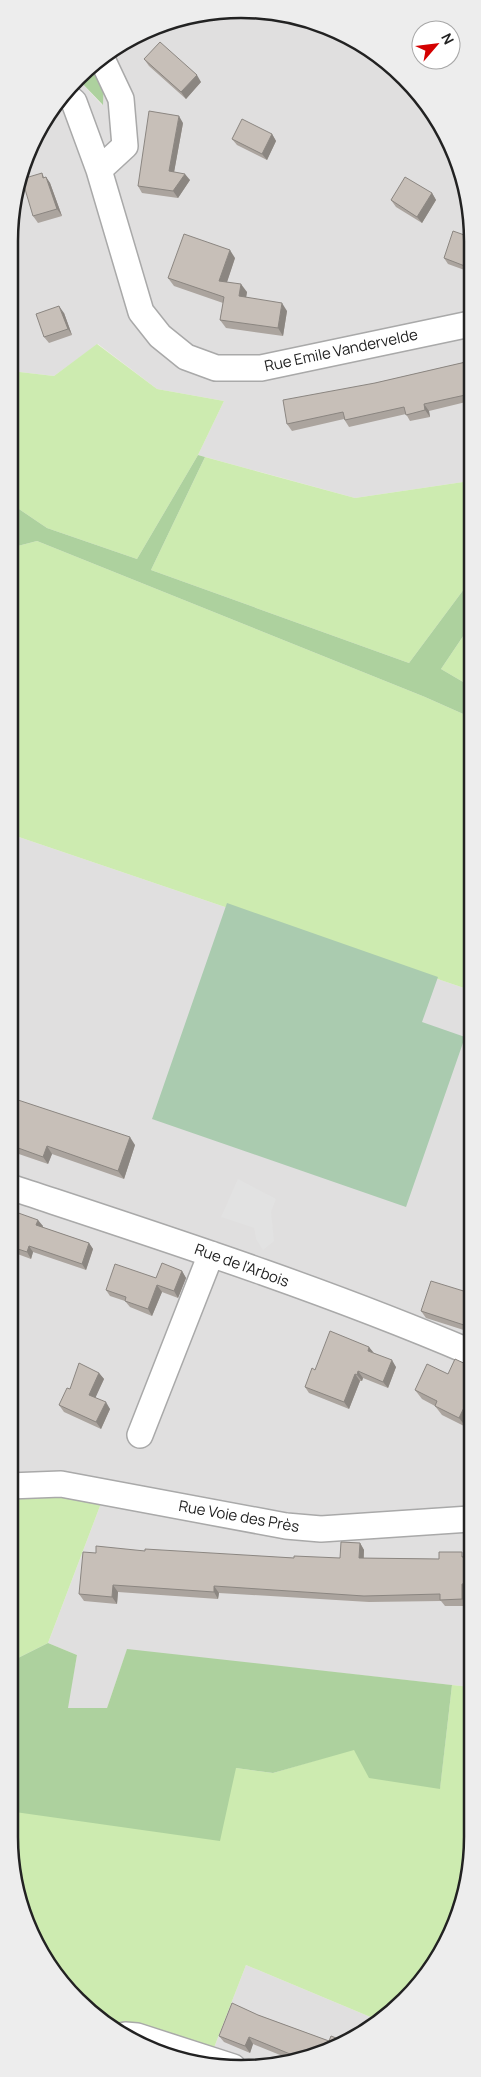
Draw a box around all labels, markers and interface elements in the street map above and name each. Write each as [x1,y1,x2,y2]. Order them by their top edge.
north arrow [411,20,461,70]
text: N [437,30,459,48]
street label: Rue Emile Vandervelde [262,323,420,376]
street label: Rue de l'Arbois [192,1238,292,1292]
street label: Rue Voie des Près [177,1495,301,1537]

